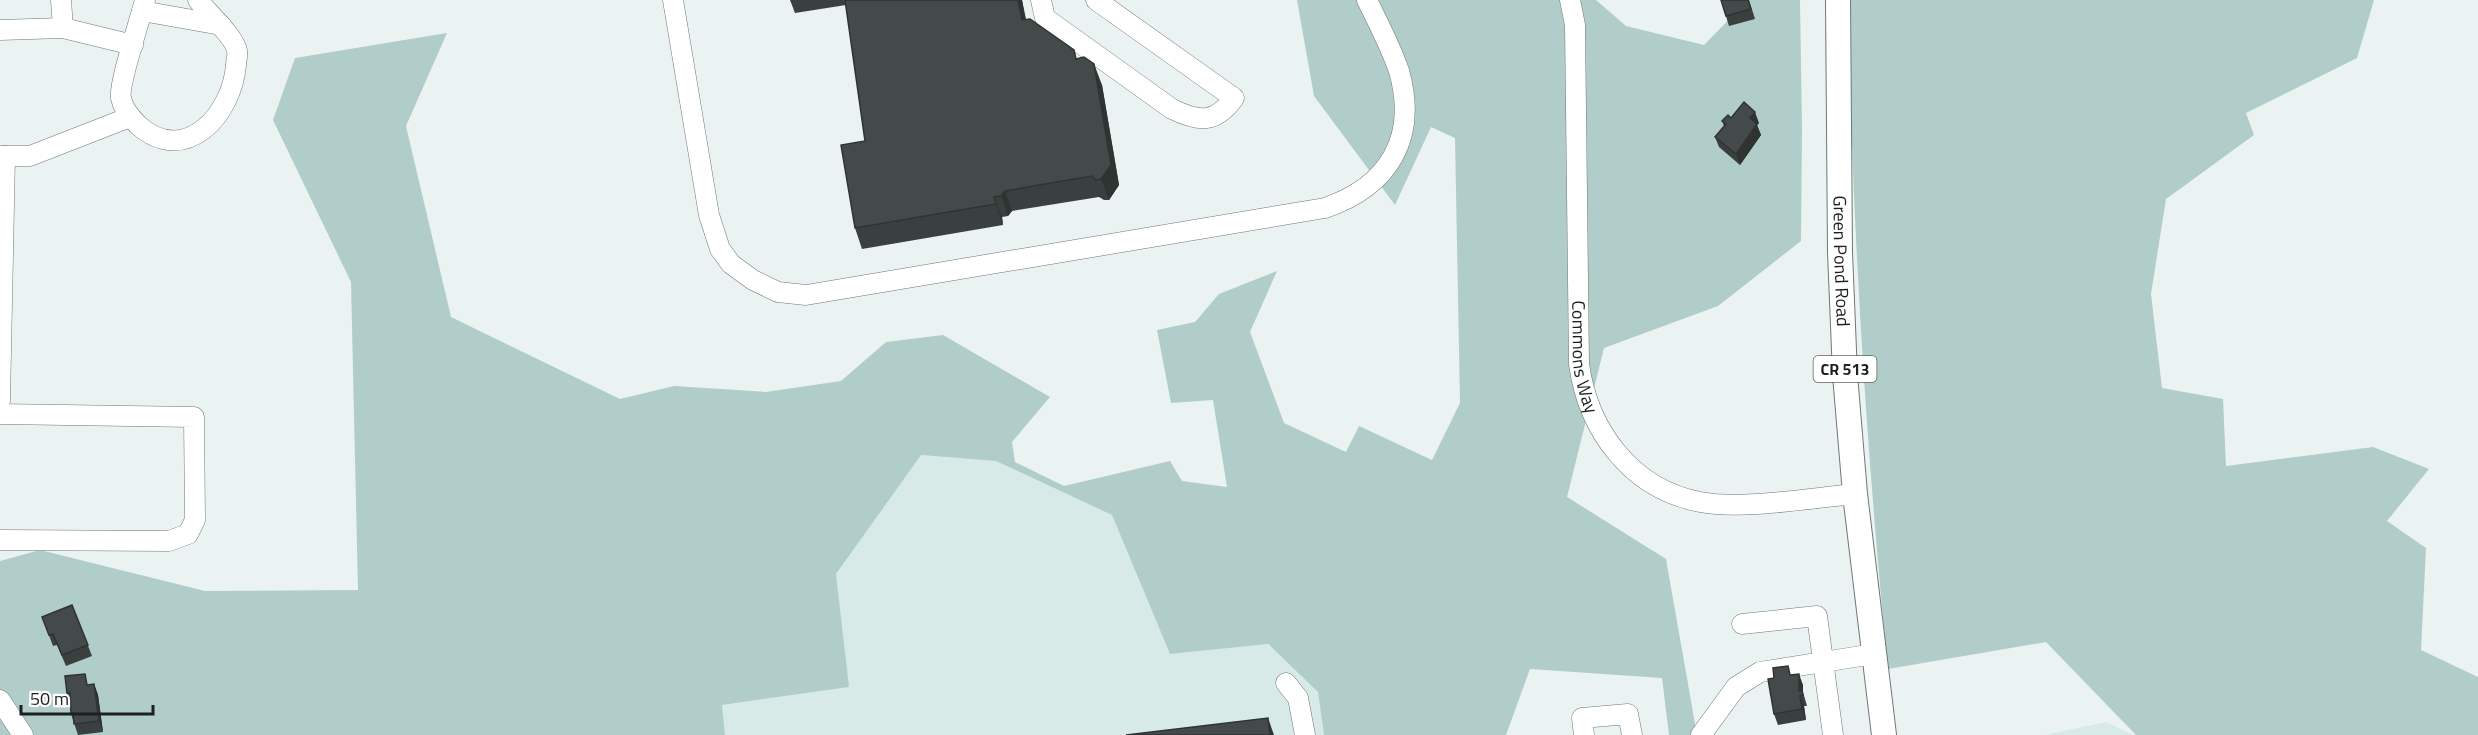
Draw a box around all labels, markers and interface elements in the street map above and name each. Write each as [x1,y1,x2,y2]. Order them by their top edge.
street label: Green Pond Road [1827,195,1857,327]
street label: Commons Way [1565,300,1605,418]
road number: CR 513 [1814,356,1876,382]
scale bar [21,678,153,716]
text: 50 m [30,685,69,712]

